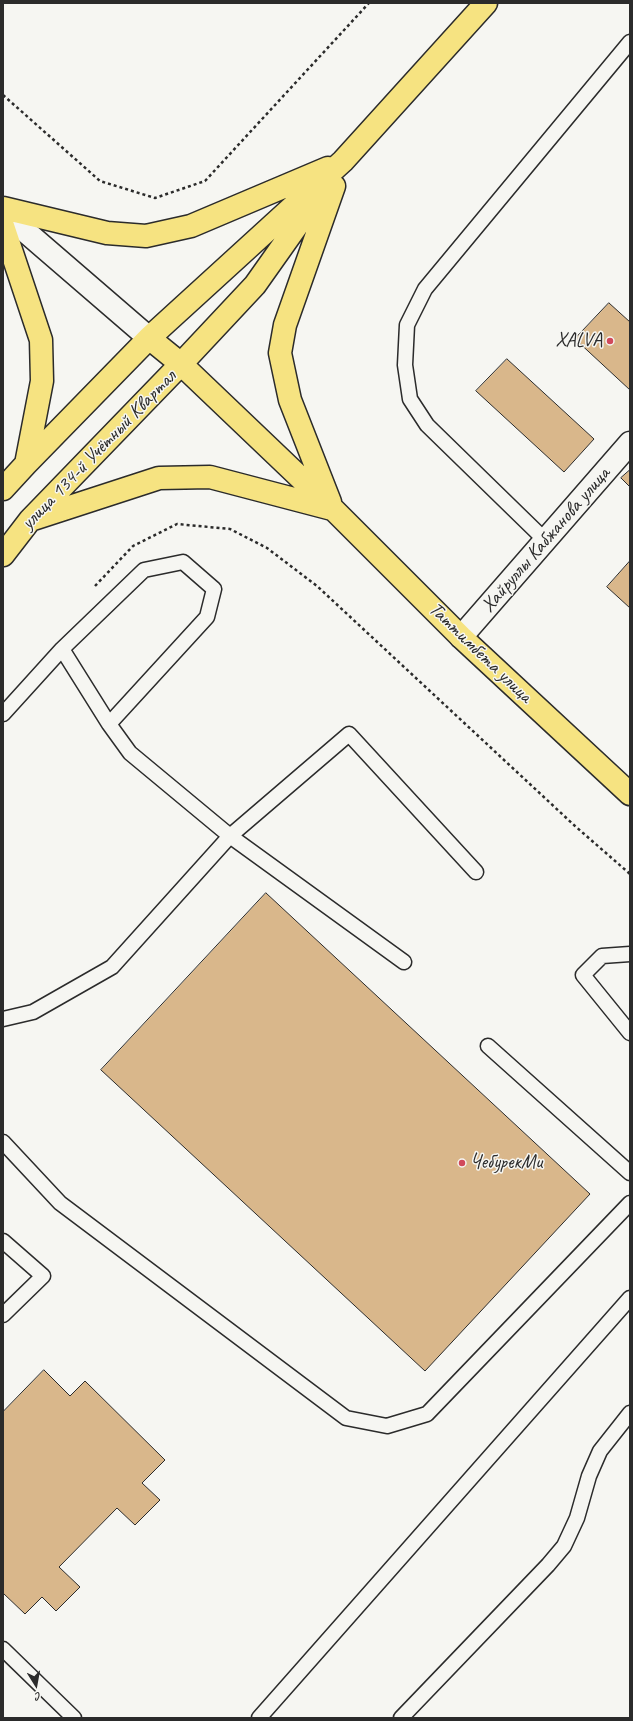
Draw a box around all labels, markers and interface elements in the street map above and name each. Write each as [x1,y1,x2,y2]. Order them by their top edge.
place label: XALVA [556,329,602,353]
marker: XALVA [605,336,615,346]
street label: улица 134-й Учётный Квартал [16,365,182,535]
street label: Хайруллы Кабжанова улица [476,462,616,618]
street label: Таттимбета улица [423,598,537,708]
place label: ЧебурекМи [470,1151,542,1175]
marker: ЧебурекМи [457,1158,467,1168]
north arrow [16,1665,56,1705]
text: С [34,1689,42,1704]

